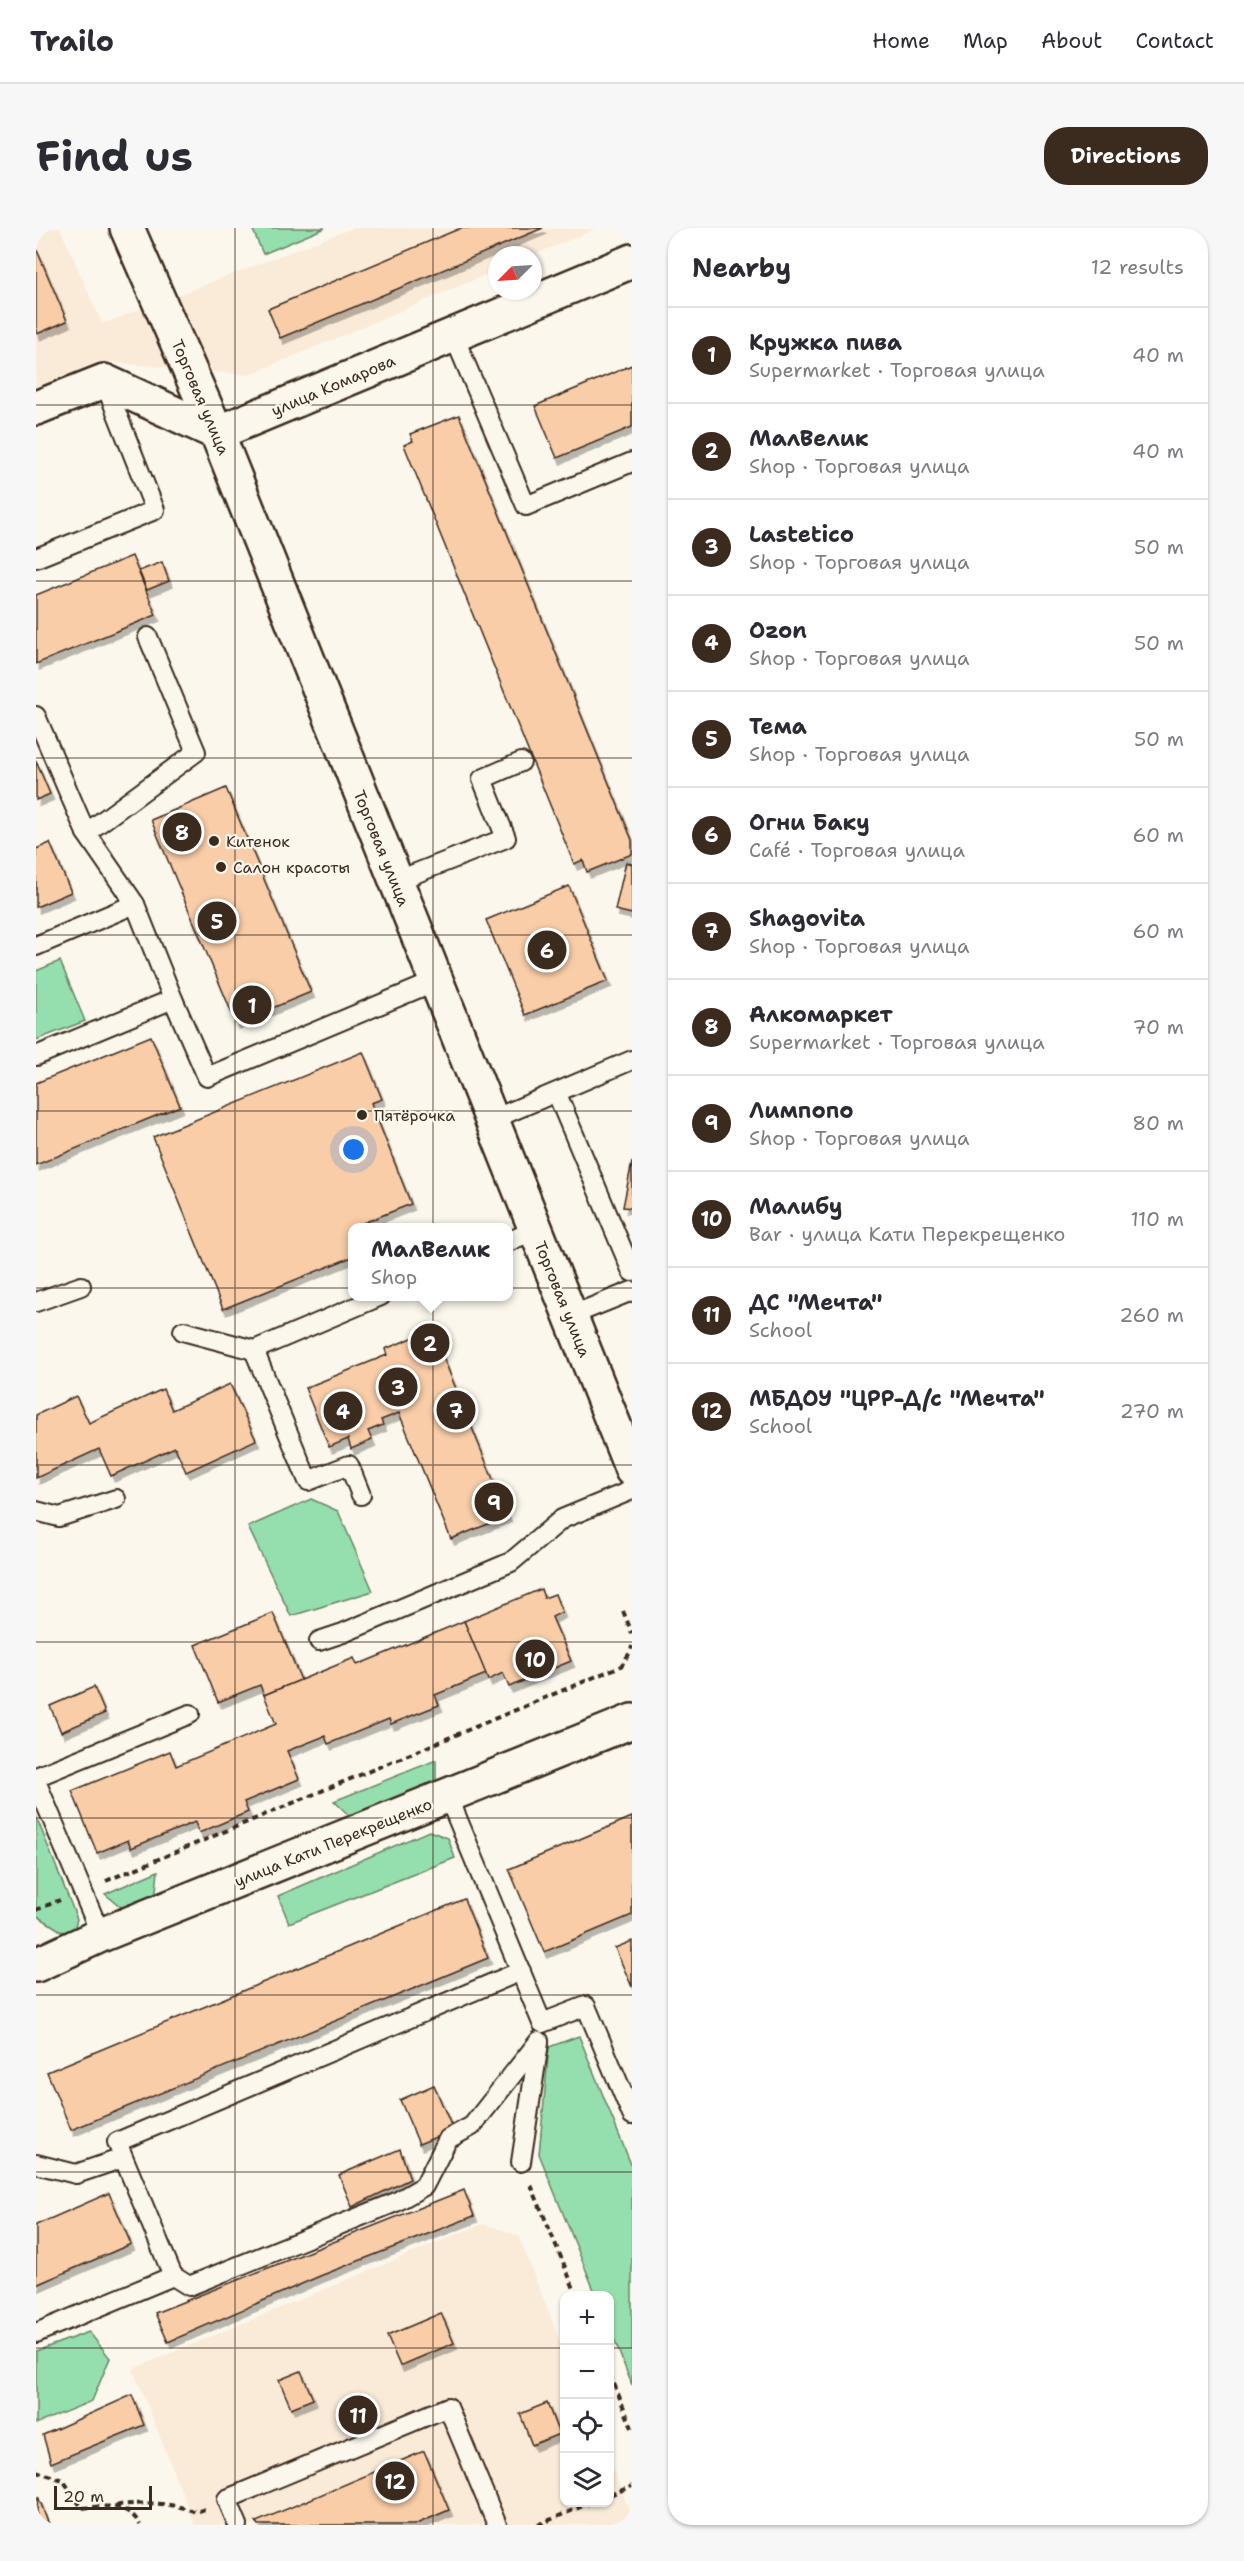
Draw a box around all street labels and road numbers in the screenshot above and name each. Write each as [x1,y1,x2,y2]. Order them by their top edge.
street label: Торговая улица [167,336,234,458]
street label: улица Комарова [268,350,398,421]
street label: Торговая улица [349,787,414,909]
street label: Торговая улица [530,1238,595,1360]
street label: улица Кати Перекрещенко [231,1793,435,1892]

